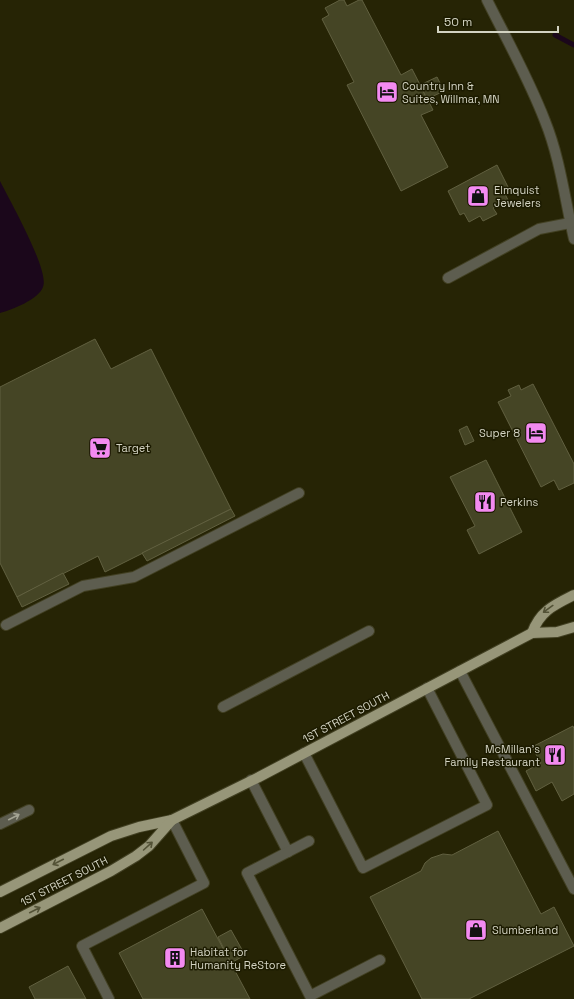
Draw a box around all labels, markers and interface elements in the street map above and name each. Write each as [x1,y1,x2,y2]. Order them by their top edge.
scale bar [438,8,558,34]
text: 50 m [444,14,472,30]
hotel icon: Country Inn & Suites, Willmar, MN [374,79,400,105]
place label: Country Inn & Suites, Willmar, MN [402,79,499,106]
shop icon: Elmquist Jewelers [465,183,491,209]
place label: Elmquist Jewelers [494,183,541,210]
hotel icon: Super 8 [523,420,549,446]
place label: Super 8 [479,426,520,440]
supermarket icon: Target [87,435,113,461]
place label: Target [116,441,150,455]
restaurant icon: Perkins [472,489,498,515]
place label: Perkins [500,495,538,509]
one-way arrow [543,605,554,614]
street label: 1ST STREET SOUTH [300,688,392,746]
place label: McMillan's Family Restaurant [444,742,540,769]
restaurant icon: McMillan's Family Restaurant [542,742,568,768]
one-way arrow [8,813,20,820]
one-way arrow [142,842,153,851]
street label: 1ST STREET SOUTH [18,853,110,909]
one-way arrow [53,859,65,866]
one-way arrow [28,906,40,913]
shop icon: Slumberland [463,917,489,943]
place label: Slumberland [492,923,558,937]
building icon: Habitat for Humanity ReStore [162,945,188,971]
place label: Habitat for Humanity ReStore [190,945,286,972]

